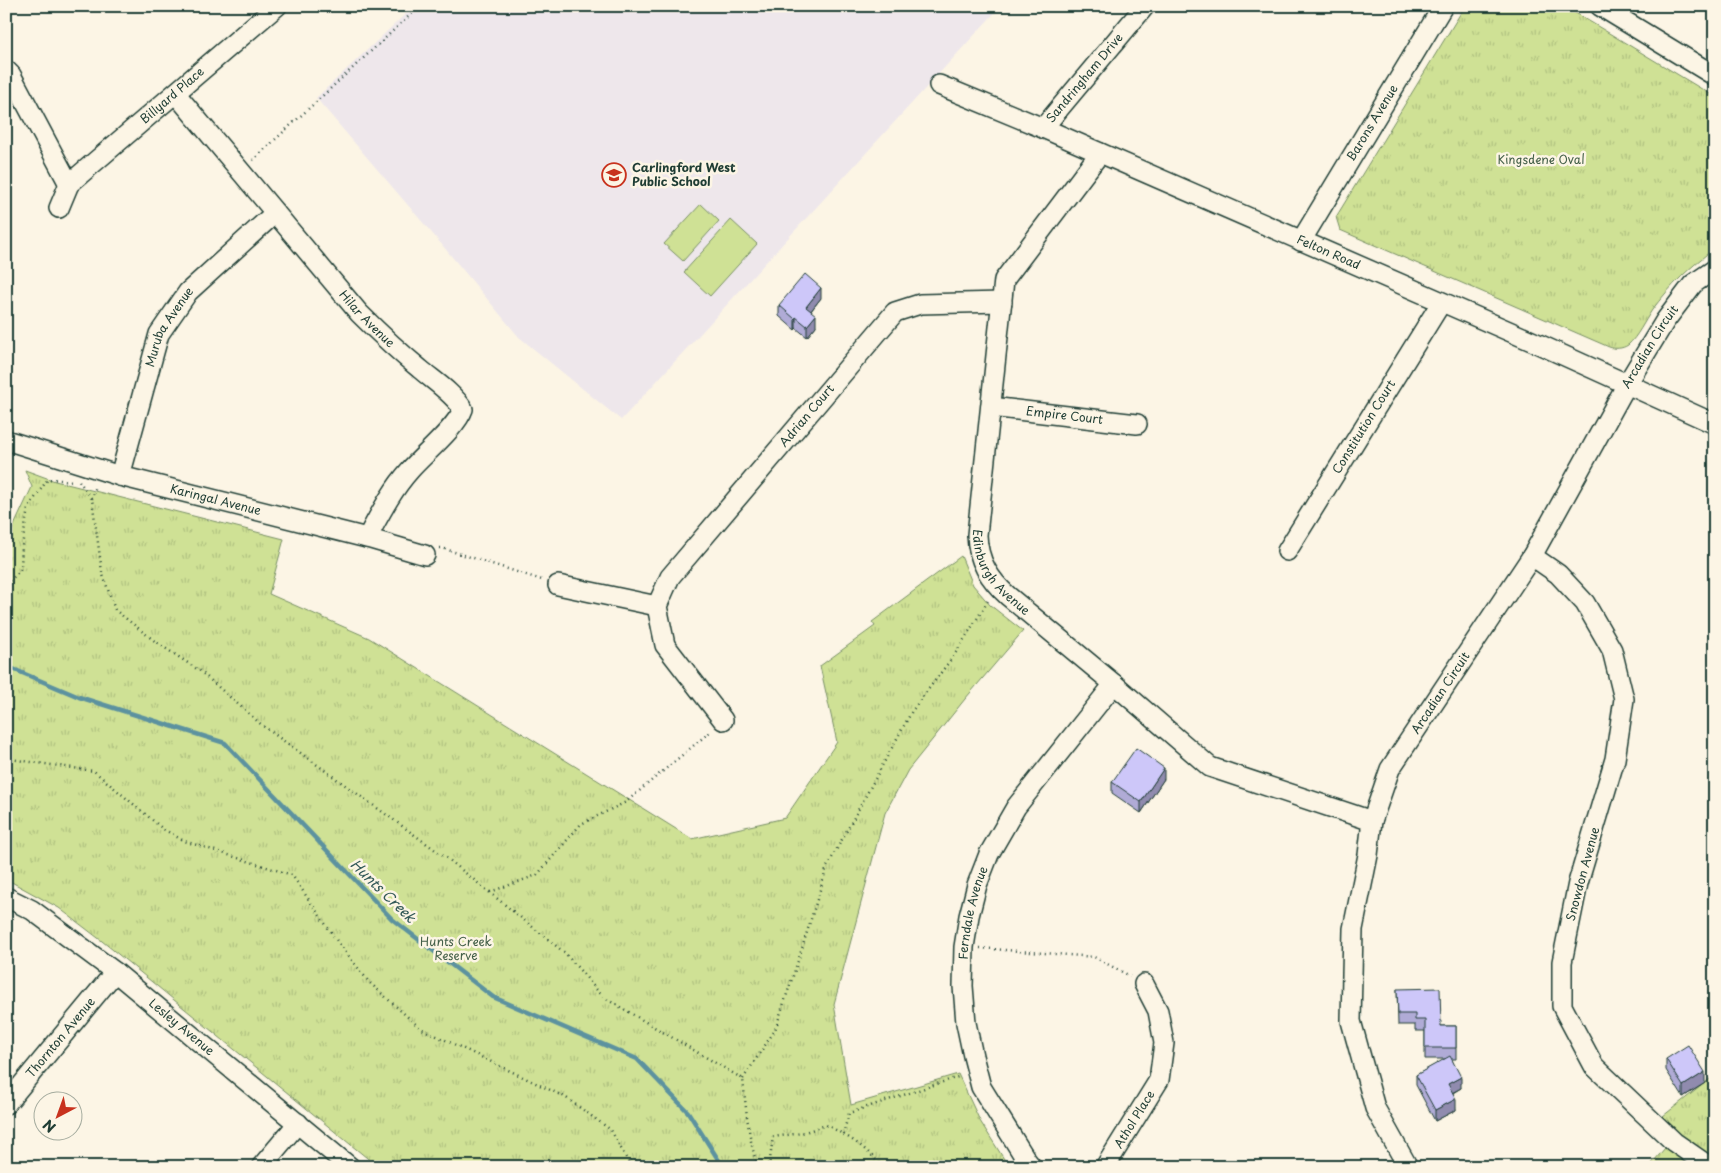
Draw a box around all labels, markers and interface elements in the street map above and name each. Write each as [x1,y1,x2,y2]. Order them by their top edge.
street label: Sandringham Drive [1041,29,1127,126]
street label: Billyard Place [136,62,208,127]
street label: Barons Avenue [1341,80,1402,164]
park label: Kingsdene Oval [1497,150,1585,168]
place label: Carlingford West Public School [632,158,736,190]
school or university icon: Carlingford West Public School [601,162,627,188]
street label: Felton Road [1294,230,1364,273]
street label: Muruba Avenue [140,281,197,369]
street label: Hilar Avenue [335,286,400,351]
street label: Arcadian Circuit [1617,301,1682,391]
street label: Constitution Court [1327,376,1399,477]
street label: Adrian Court [774,380,838,450]
street label: Empire Court [1025,401,1104,428]
street label: Karingal Avenue [168,479,264,519]
street label: Edinburgh Avenue [969,529,1035,619]
street label: Arcadian Circuit [1406,648,1474,737]
street label: Snowdon Avenue [1561,824,1603,923]
water label: Hunts Creek [346,854,422,928]
street label: Ferndale Avenue [954,863,992,960]
park label: Hunts Creek Reserve [420,932,492,964]
street label: Thornton Avenue [21,992,99,1081]
street label: Lesley Avenue [145,994,219,1059]
street label: Athol Place [1109,1086,1159,1151]
north arrow [32,1090,82,1140]
text: N [38,1115,60,1138]

